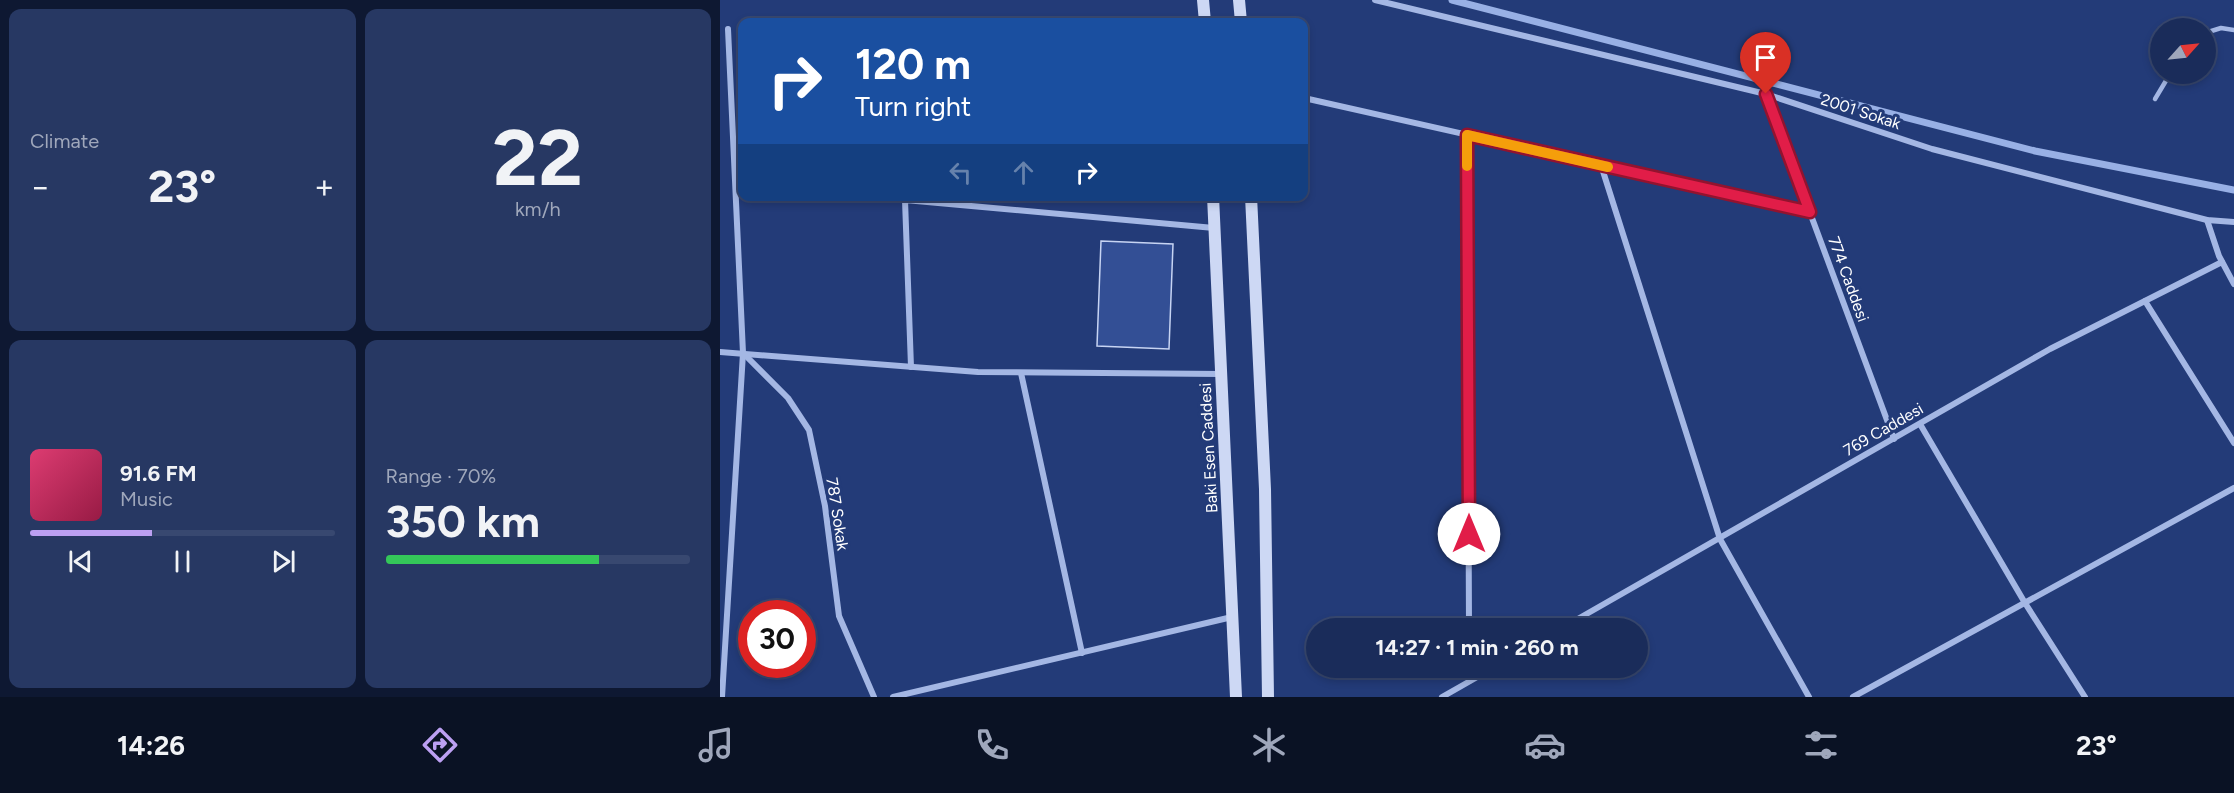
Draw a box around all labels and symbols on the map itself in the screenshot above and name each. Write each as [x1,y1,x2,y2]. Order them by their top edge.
north arrow [2150,18,2216,84]
pin [1740,32,1791,94]
street label: 2001 Sokak [1819,90,1903,133]
street label: 774 Caddesi [1824,234,1873,324]
street label: Baki Esen Caddesi [1196,382,1221,514]
street label: 769 Caddesi [1840,399,1927,460]
street label: 787 Sokak [822,476,853,552]
position arrow [1437,502,1501,566]
speed limit sign: 30 [738,600,816,678]

